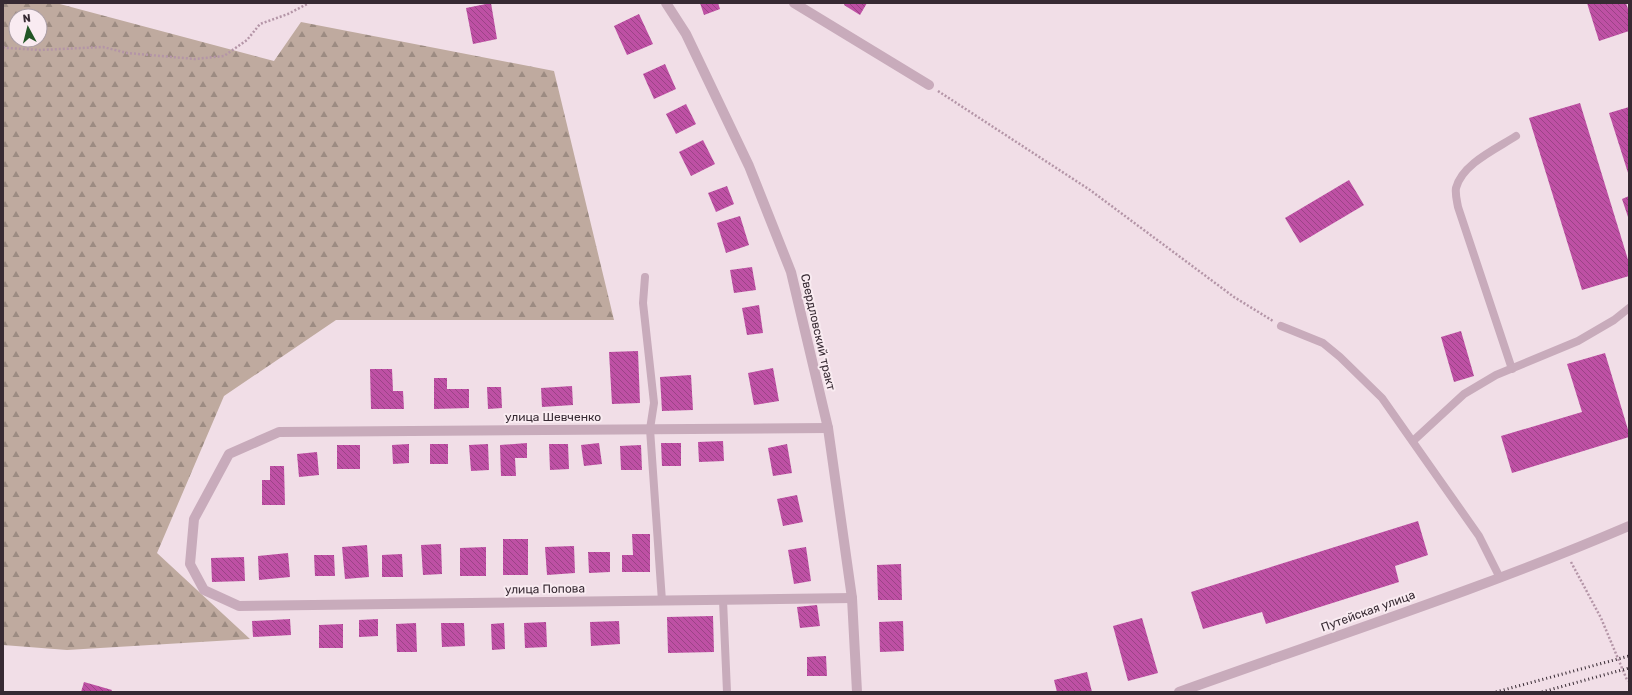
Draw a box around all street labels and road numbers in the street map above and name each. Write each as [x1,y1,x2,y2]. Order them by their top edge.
street label: Свердловский тракт [798,272,838,392]
street label: улица Шевченко [505,410,601,424]
street label: улица Попова [505,581,585,597]
street label: Путейская улица [1319,587,1417,635]

